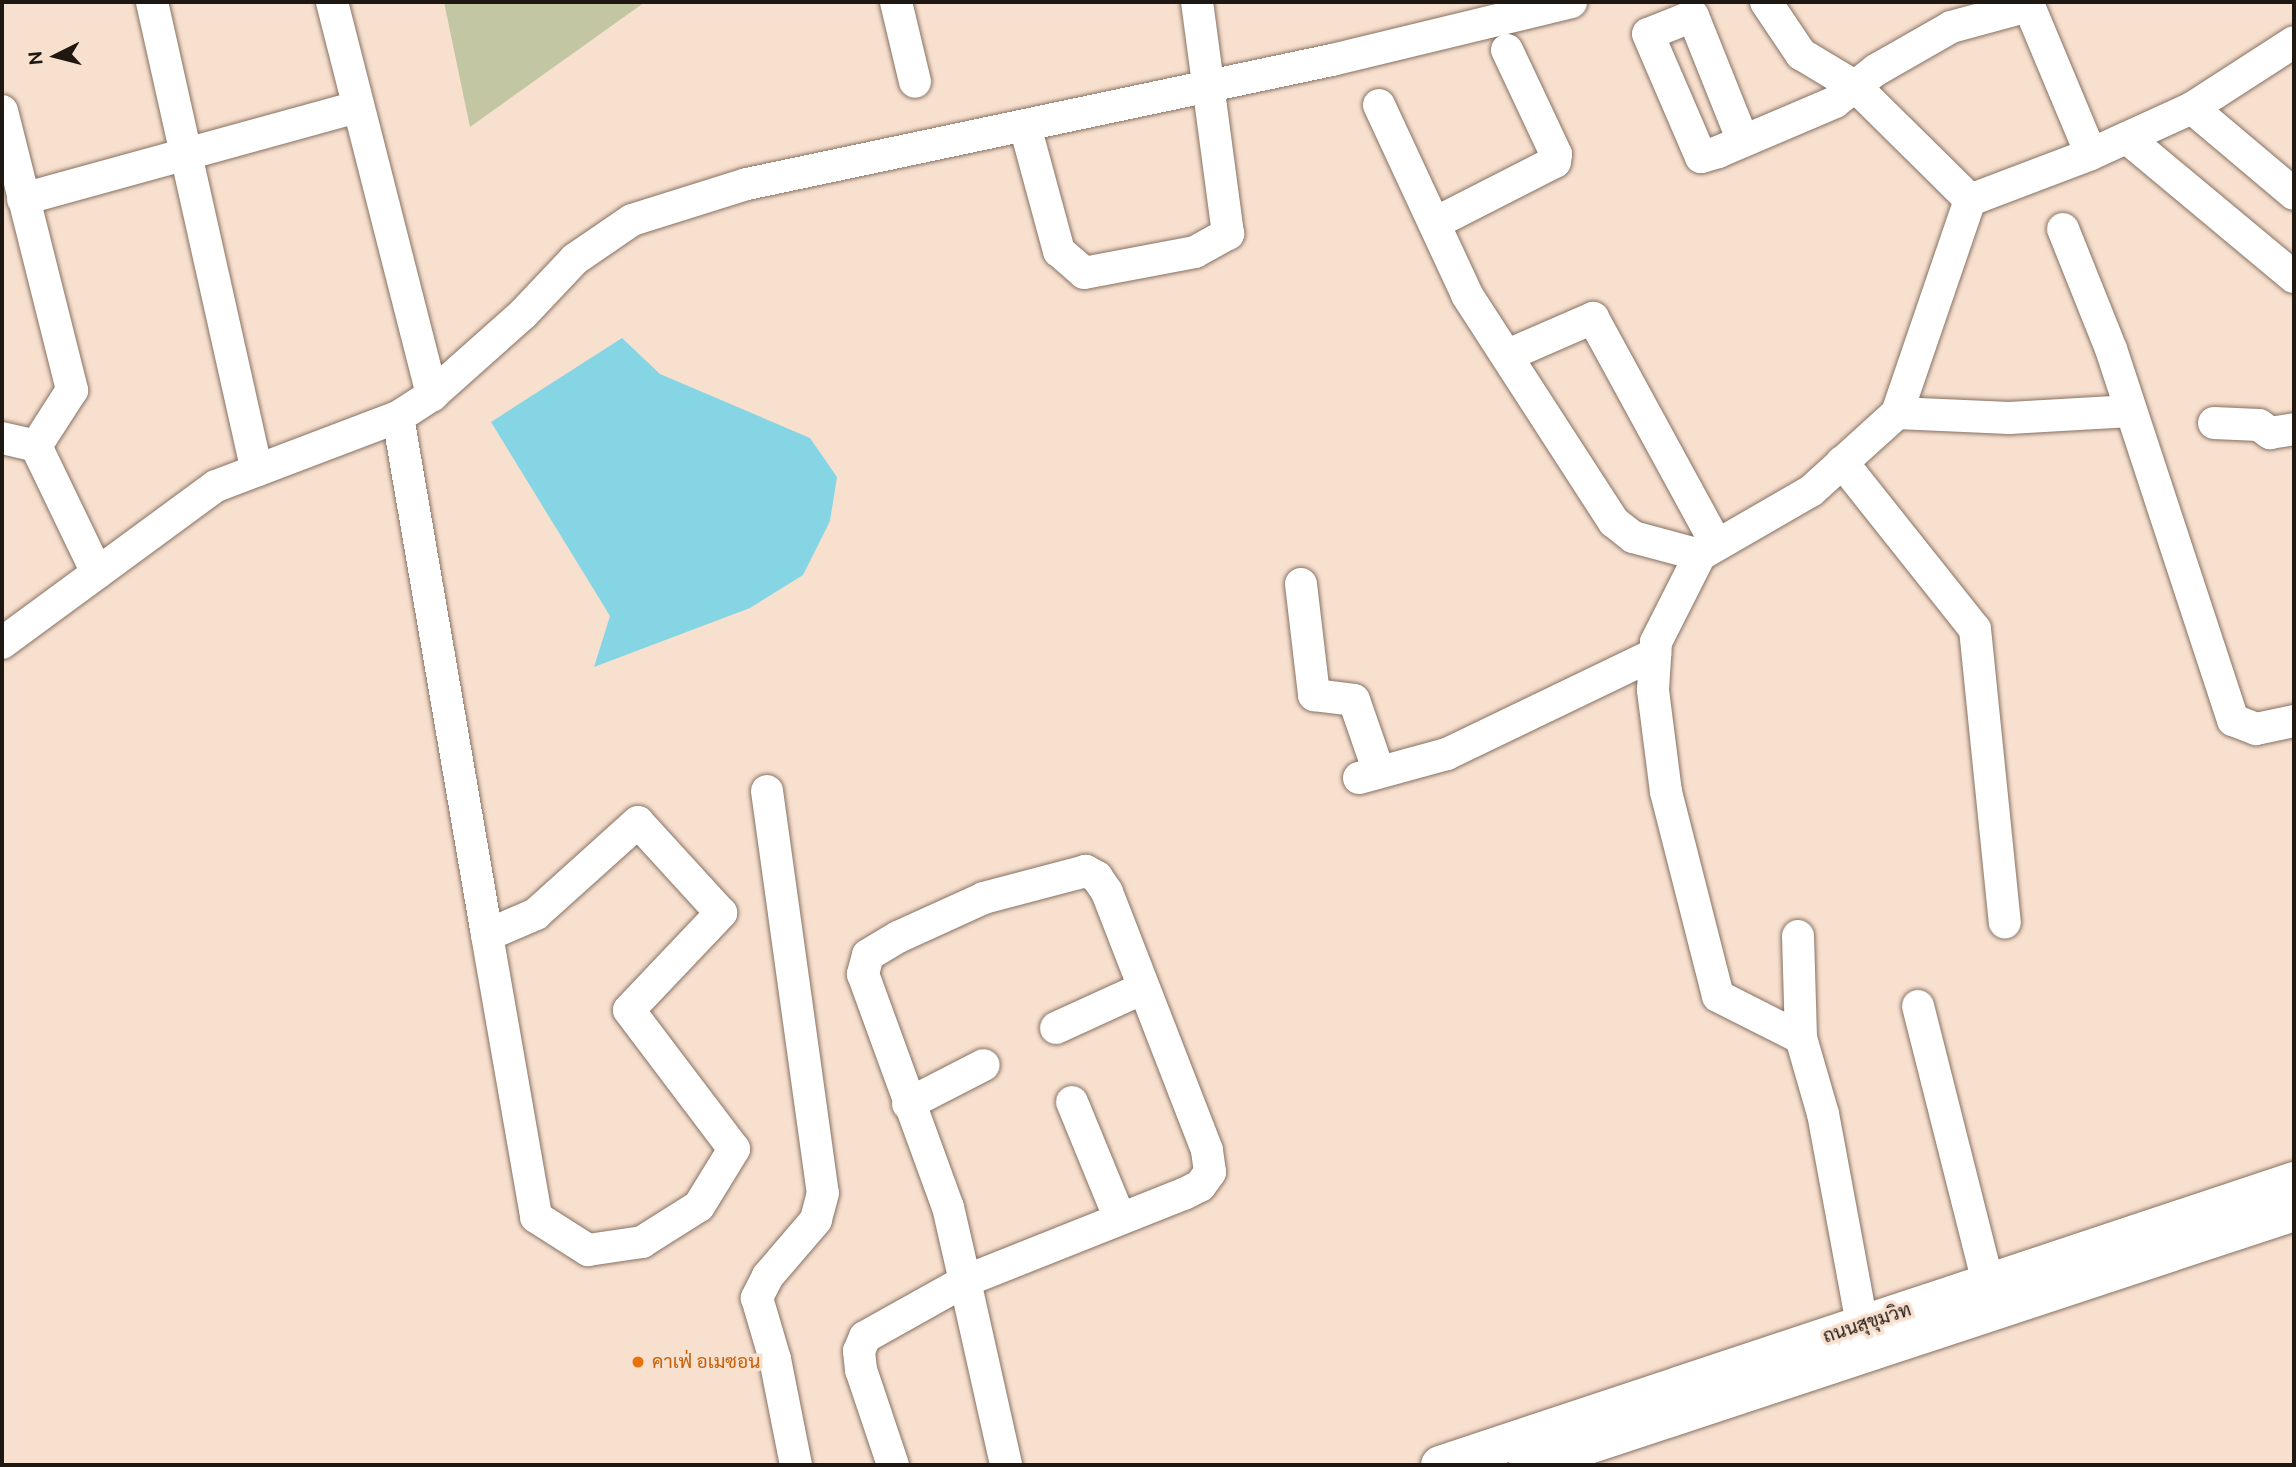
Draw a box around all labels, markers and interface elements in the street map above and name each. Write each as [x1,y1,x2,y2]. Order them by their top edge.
north arrow [21,21,91,91]
text: N [23,50,47,66]
street label: ถนนสุขุมวิท [1820,1298,1914,1348]
place label: คาเฟ่ อเมซอน [652,1351,760,1373]
marker: คาเฟ่ อเมซอน [630,1354,646,1370]

